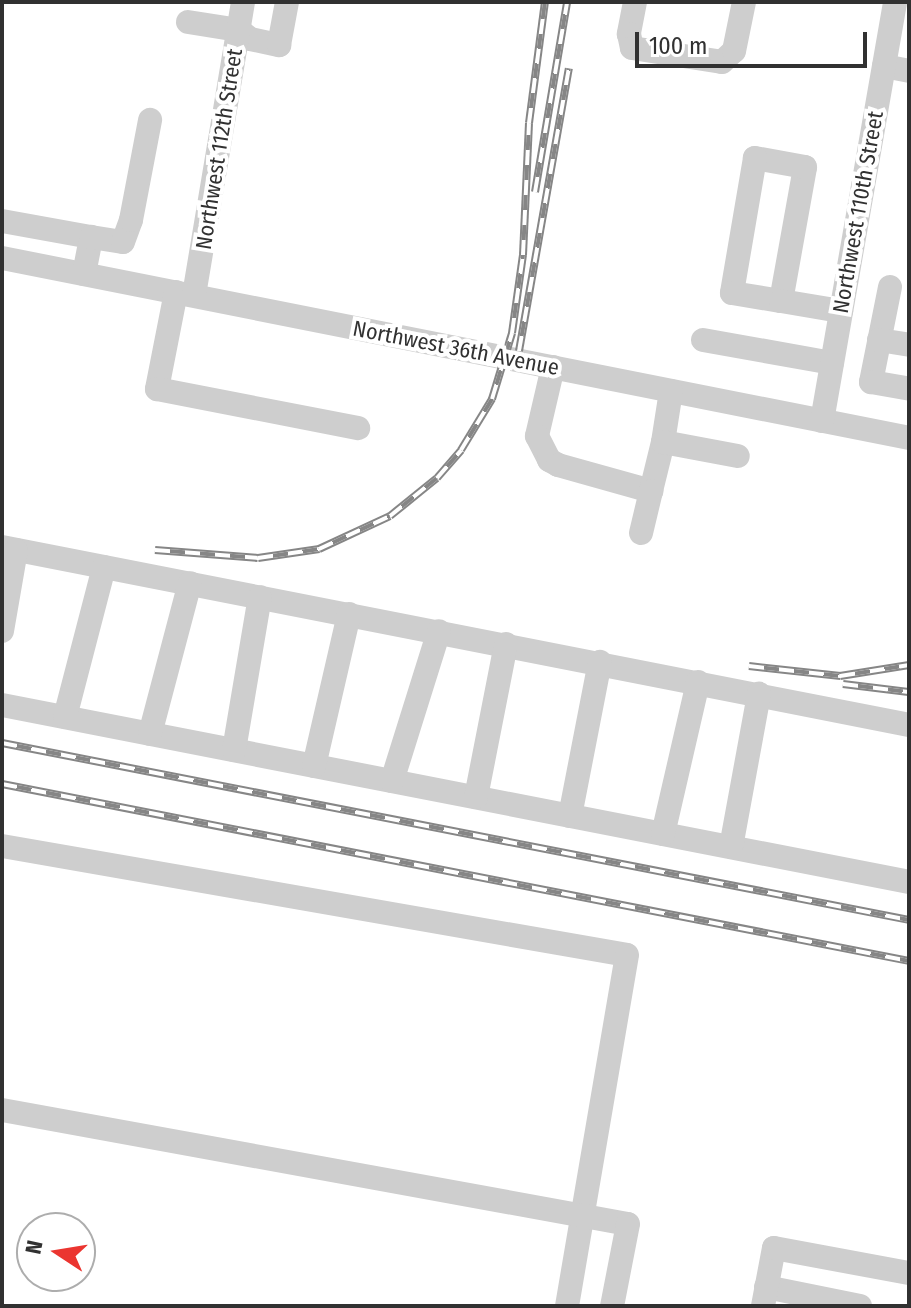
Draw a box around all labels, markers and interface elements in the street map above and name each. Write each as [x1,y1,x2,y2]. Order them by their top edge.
scale bar [639,16,871,66]
text: 100 m [649,32,707,60]
street label: Northwest 112th Street [190,47,248,251]
street label: Northwest 110th Street [827,109,889,315]
street label: Northwest 36th Avenue [351,315,561,381]
north arrow [16,1212,96,1292]
text: N [19,1238,49,1257]

